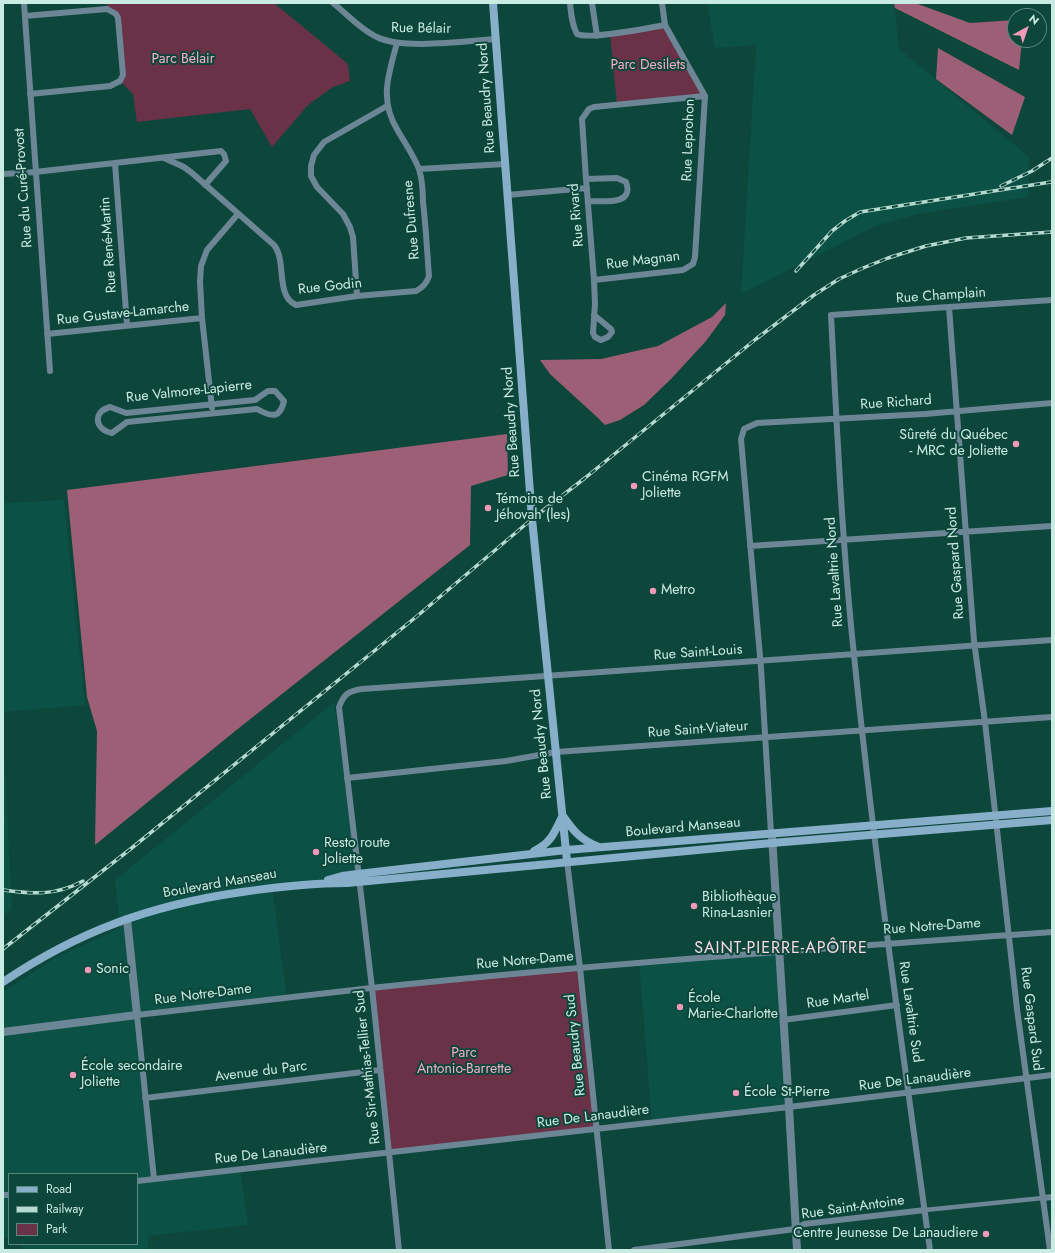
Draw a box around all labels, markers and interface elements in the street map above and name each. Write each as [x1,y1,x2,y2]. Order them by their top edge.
north arrow [1007,8,1047,48]
text: N [1026,11,1043,29]
street label: Rue Bélair [391,20,451,38]
street label: Rue Beaudry Nord [475,42,499,154]
park label: Parc Bélair [152,52,214,68]
park label: Parc Desilets [611,58,685,74]
street label: Rue Leprohon [679,98,699,182]
street label: Rue du Curé-Provost [11,128,37,248]
street label: Rue Dufresne [400,180,424,260]
street label: Rue Rivard [566,183,588,247]
street label: Rue René-Martin [97,196,121,294]
street label: Rue Magnan [605,248,681,274]
street label: Rue Godin [297,275,363,299]
street label: Rue Champlain [895,284,987,308]
street label: Rue Gustave-Lamarche [56,299,190,329]
street label: Rue Beaudry Nord [500,366,524,478]
street label: Rue Valmore-Lapierre [125,377,253,407]
street label: Rue Richard [860,392,932,414]
place label: Sûreté du Québec - MRC de Joliette [899,428,1008,460]
marker: Sûreté du Québec - MRC de Joliette [1011,439,1021,449]
place label: Cinéma RGFM Joliette [642,470,729,502]
marker: Cinéma RGFM Joliette [629,481,639,491]
place label: Témoins de Jéhovah (les) [496,492,571,524]
marker: Témoins de Jéhovah (les) [483,503,493,513]
street label: Rue Gaspard Nord [944,506,968,620]
street label: Rue Lavaltrie Nord [823,516,847,628]
place label: Metro [661,583,695,599]
marker: Metro [648,586,658,596]
street label: Rue Saint-Louis [653,642,743,664]
street label: Rue Beaudry Nord [528,688,556,800]
street label: Rue Saint-Viateur [647,718,749,742]
street label: Boulevard Manseau [625,815,741,841]
place label: Resto route Joliette [324,836,390,868]
marker: Resto route Joliette [311,847,321,857]
street label: Boulevard Manseau [162,866,278,902]
place label: Bibliothèque Rina-Lasnier [702,890,776,922]
marker: Bibliothèque Rina-Lasnier [689,901,699,911]
street label: Rue Notre-Dame [883,915,981,939]
district label: SAINT-PIERRE-APÔTRE [694,939,868,959]
street label: Rue Notre-Dame [476,948,574,974]
street label: Rue Lavaltrie Sud [895,960,925,1064]
place label: Sonic [96,962,129,978]
marker: Sonic [83,965,93,975]
street label: Rue Gaspard Sud [1016,966,1046,1072]
street label: Rue Notre-Dame [154,981,252,1009]
street label: Rue Martel [806,987,870,1013]
street label: Rue Sir-Mathias-Tellier Sud [352,989,384,1145]
place label: École Marie-Charlotte [688,991,778,1024]
street label: Rue Beaudry Sud [562,993,590,1097]
marker: École Marie-Charlotte [675,1002,685,1012]
park label: Parc Antonio-Barrette [417,1046,511,1078]
street label: Avenue du Parc [214,1058,308,1086]
place label: École secondaire Joliette [81,1059,182,1092]
street label: Rue De Lanaudière [858,1065,972,1095]
marker: École secondaire Joliette [68,1070,78,1080]
place label: École St-Pierre [744,1085,830,1101]
marker: École St-Pierre [731,1088,741,1098]
street label: Rue De Lanaudière [536,1102,650,1132]
street label: Rue De Lanaudière [214,1140,328,1168]
legend [8,1173,138,1245]
text: Road [46,1180,72,1198]
street label: Rue Saint-Antoine [800,1192,906,1224]
text: Railway [46,1200,84,1218]
text: Park [46,1220,67,1238]
place label: Centre Jeunesse De Lanaudiere [793,1226,978,1242]
marker: Centre Jeunesse De Lanaudiere [981,1229,991,1239]

